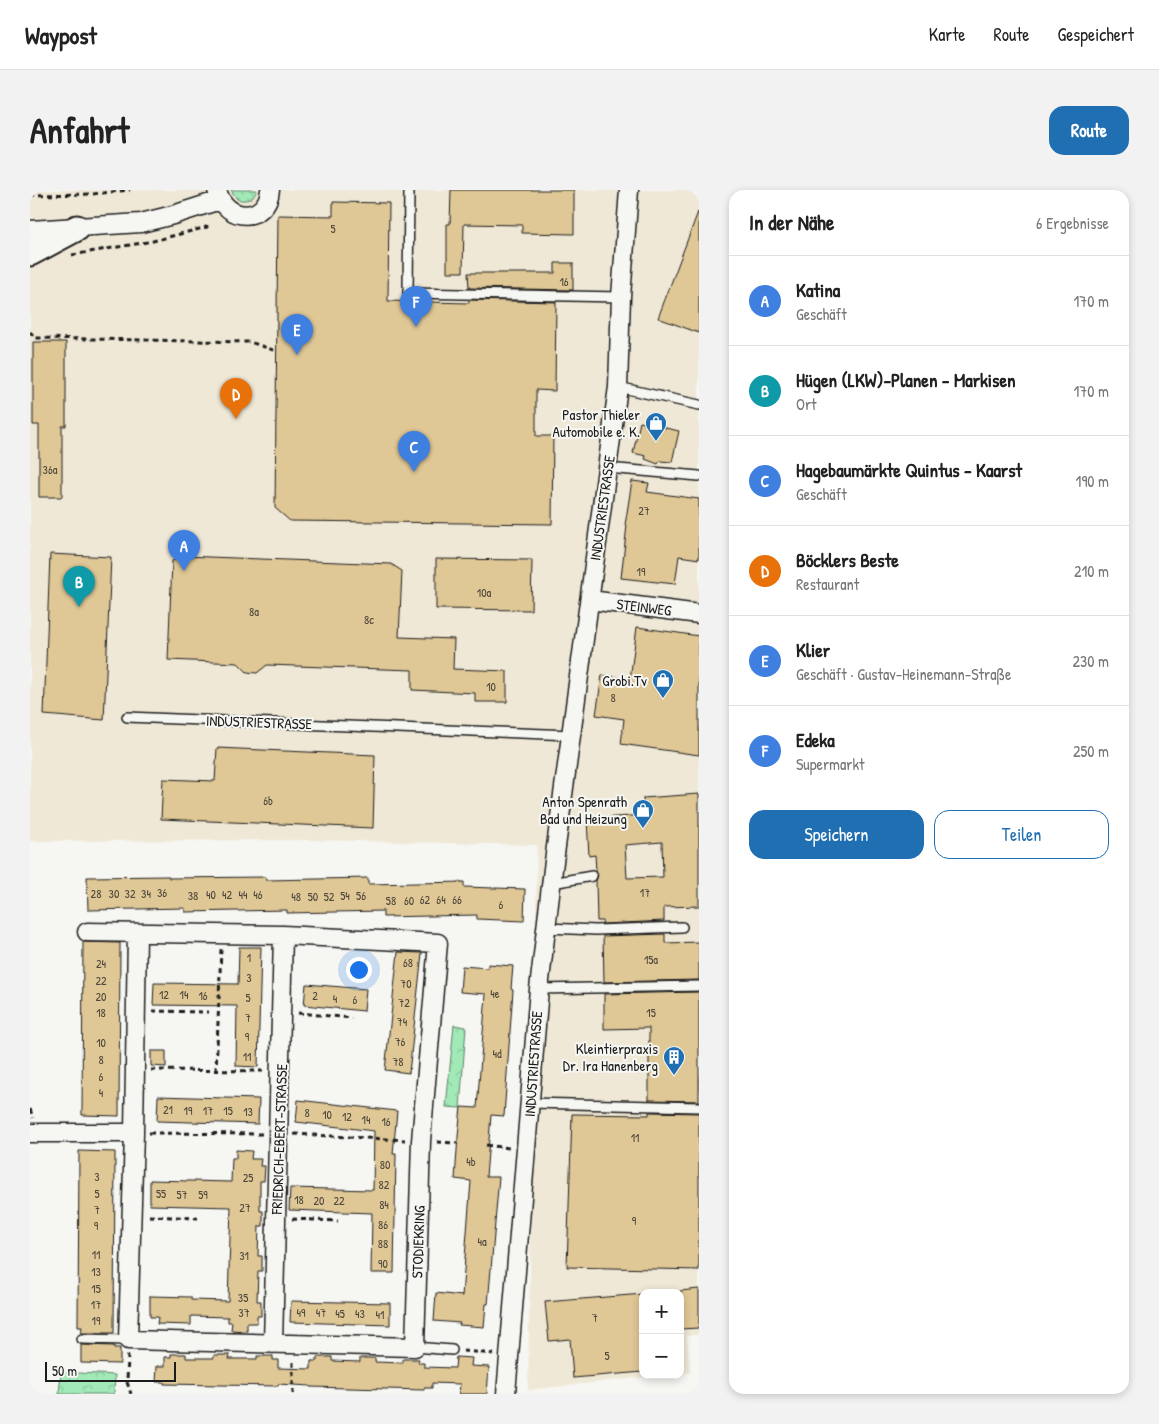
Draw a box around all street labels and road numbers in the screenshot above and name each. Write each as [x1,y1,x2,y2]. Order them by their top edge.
street label: INDUSTRIESTRASSE [584,454,620,562]
street label: STEINWEG [615,593,673,621]
street label: INDUSTRIESTRASSE [206,710,313,734]
street label: INDUSTRIESTRASSE [519,1010,547,1118]
street label: FRIEDRICH-EBERT-STRASSE [266,1063,292,1216]
street label: STODIEKRING [406,1204,430,1279]

